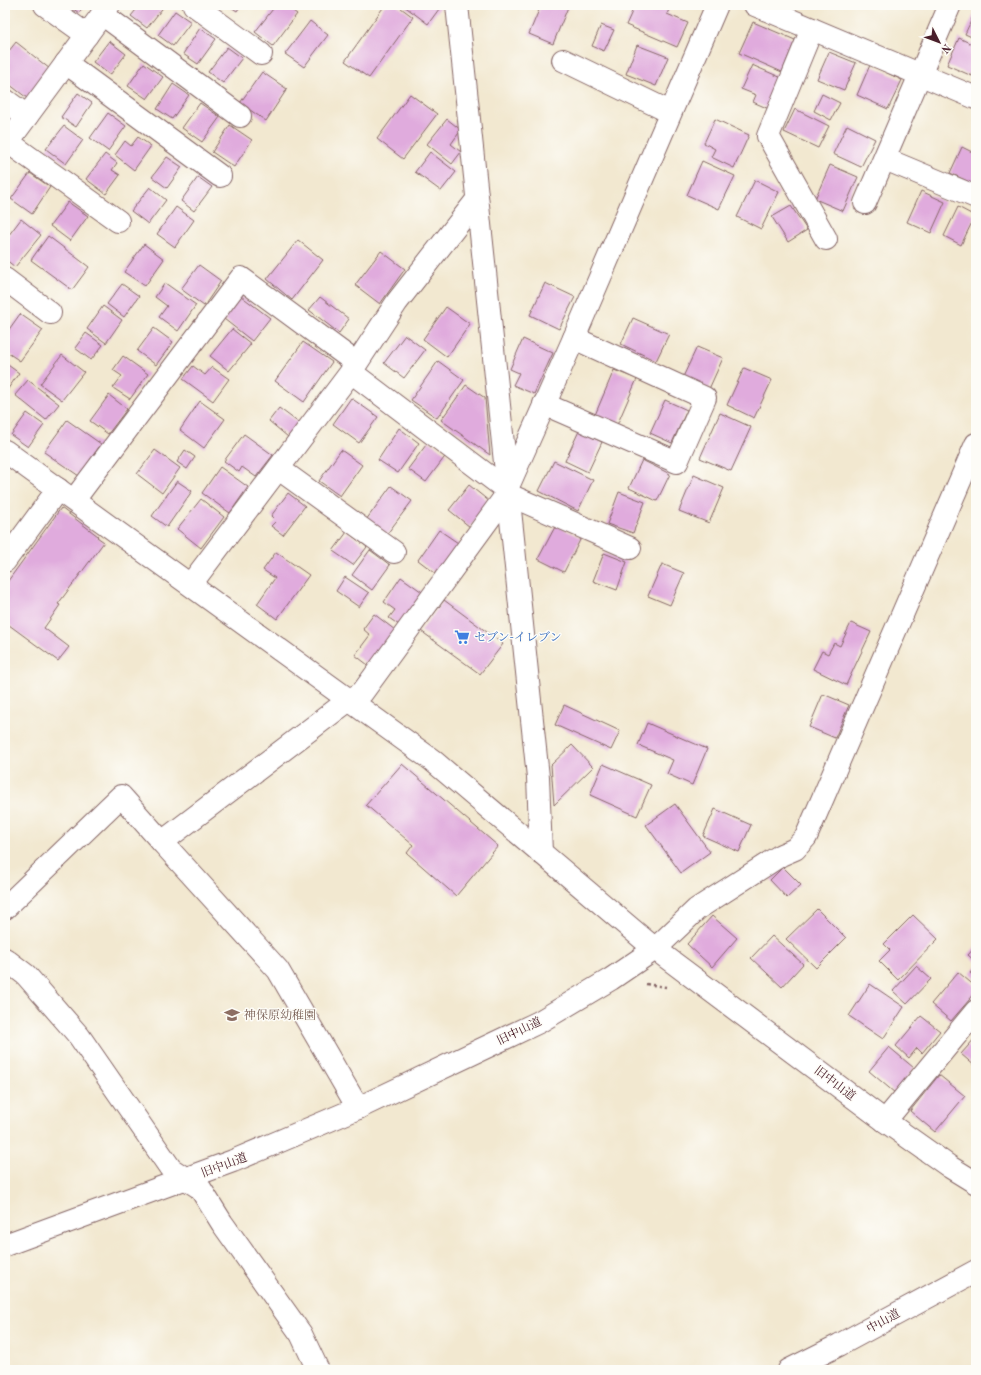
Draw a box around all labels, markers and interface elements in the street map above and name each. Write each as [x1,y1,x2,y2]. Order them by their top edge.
north arrow [919,22,959,62]
text: N [938,41,952,55]
supermarket icon: セブン-イレブン [453,628,471,646]
place label: セブン-イレブン [474,631,561,644]
school or university icon: 神保原幼稚園 [223,1006,241,1024]
place label: 神保原幼稚園 [244,1008,316,1022]
street label: 旧中山道 [494,1014,544,1048]
street label: 旧中山道 [812,1063,858,1103]
street label: 旧中山道 [199,1150,249,1180]
street label: 中山道 [864,1306,902,1336]

